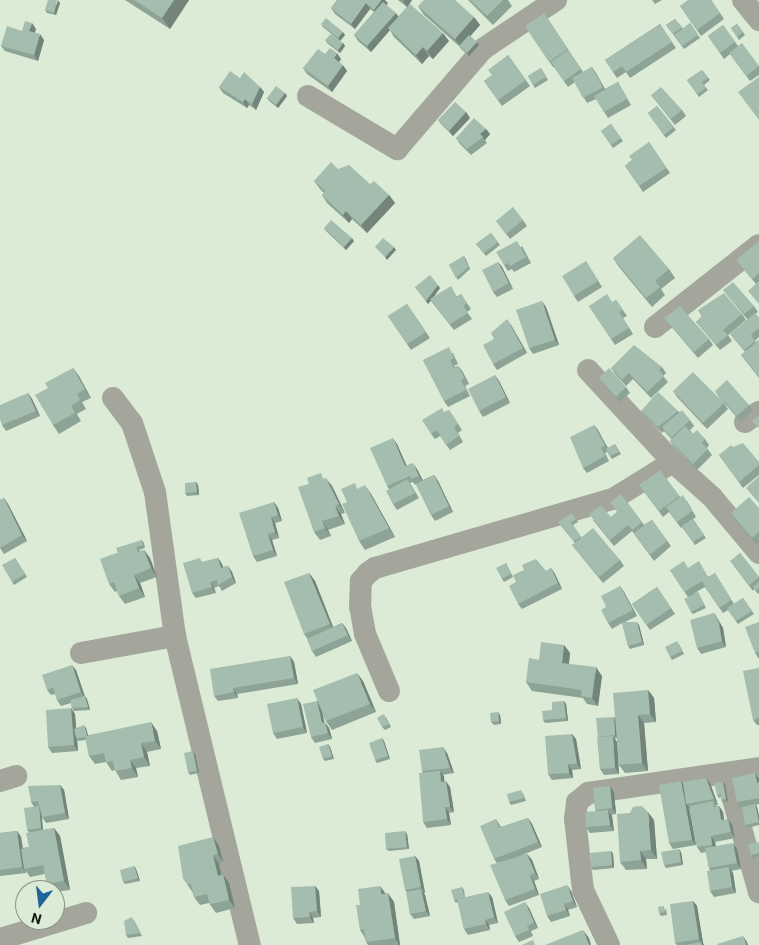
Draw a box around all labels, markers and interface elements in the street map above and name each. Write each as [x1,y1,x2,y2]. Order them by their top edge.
north arrow [15,880,65,930]
text: N [30,910,43,928]

